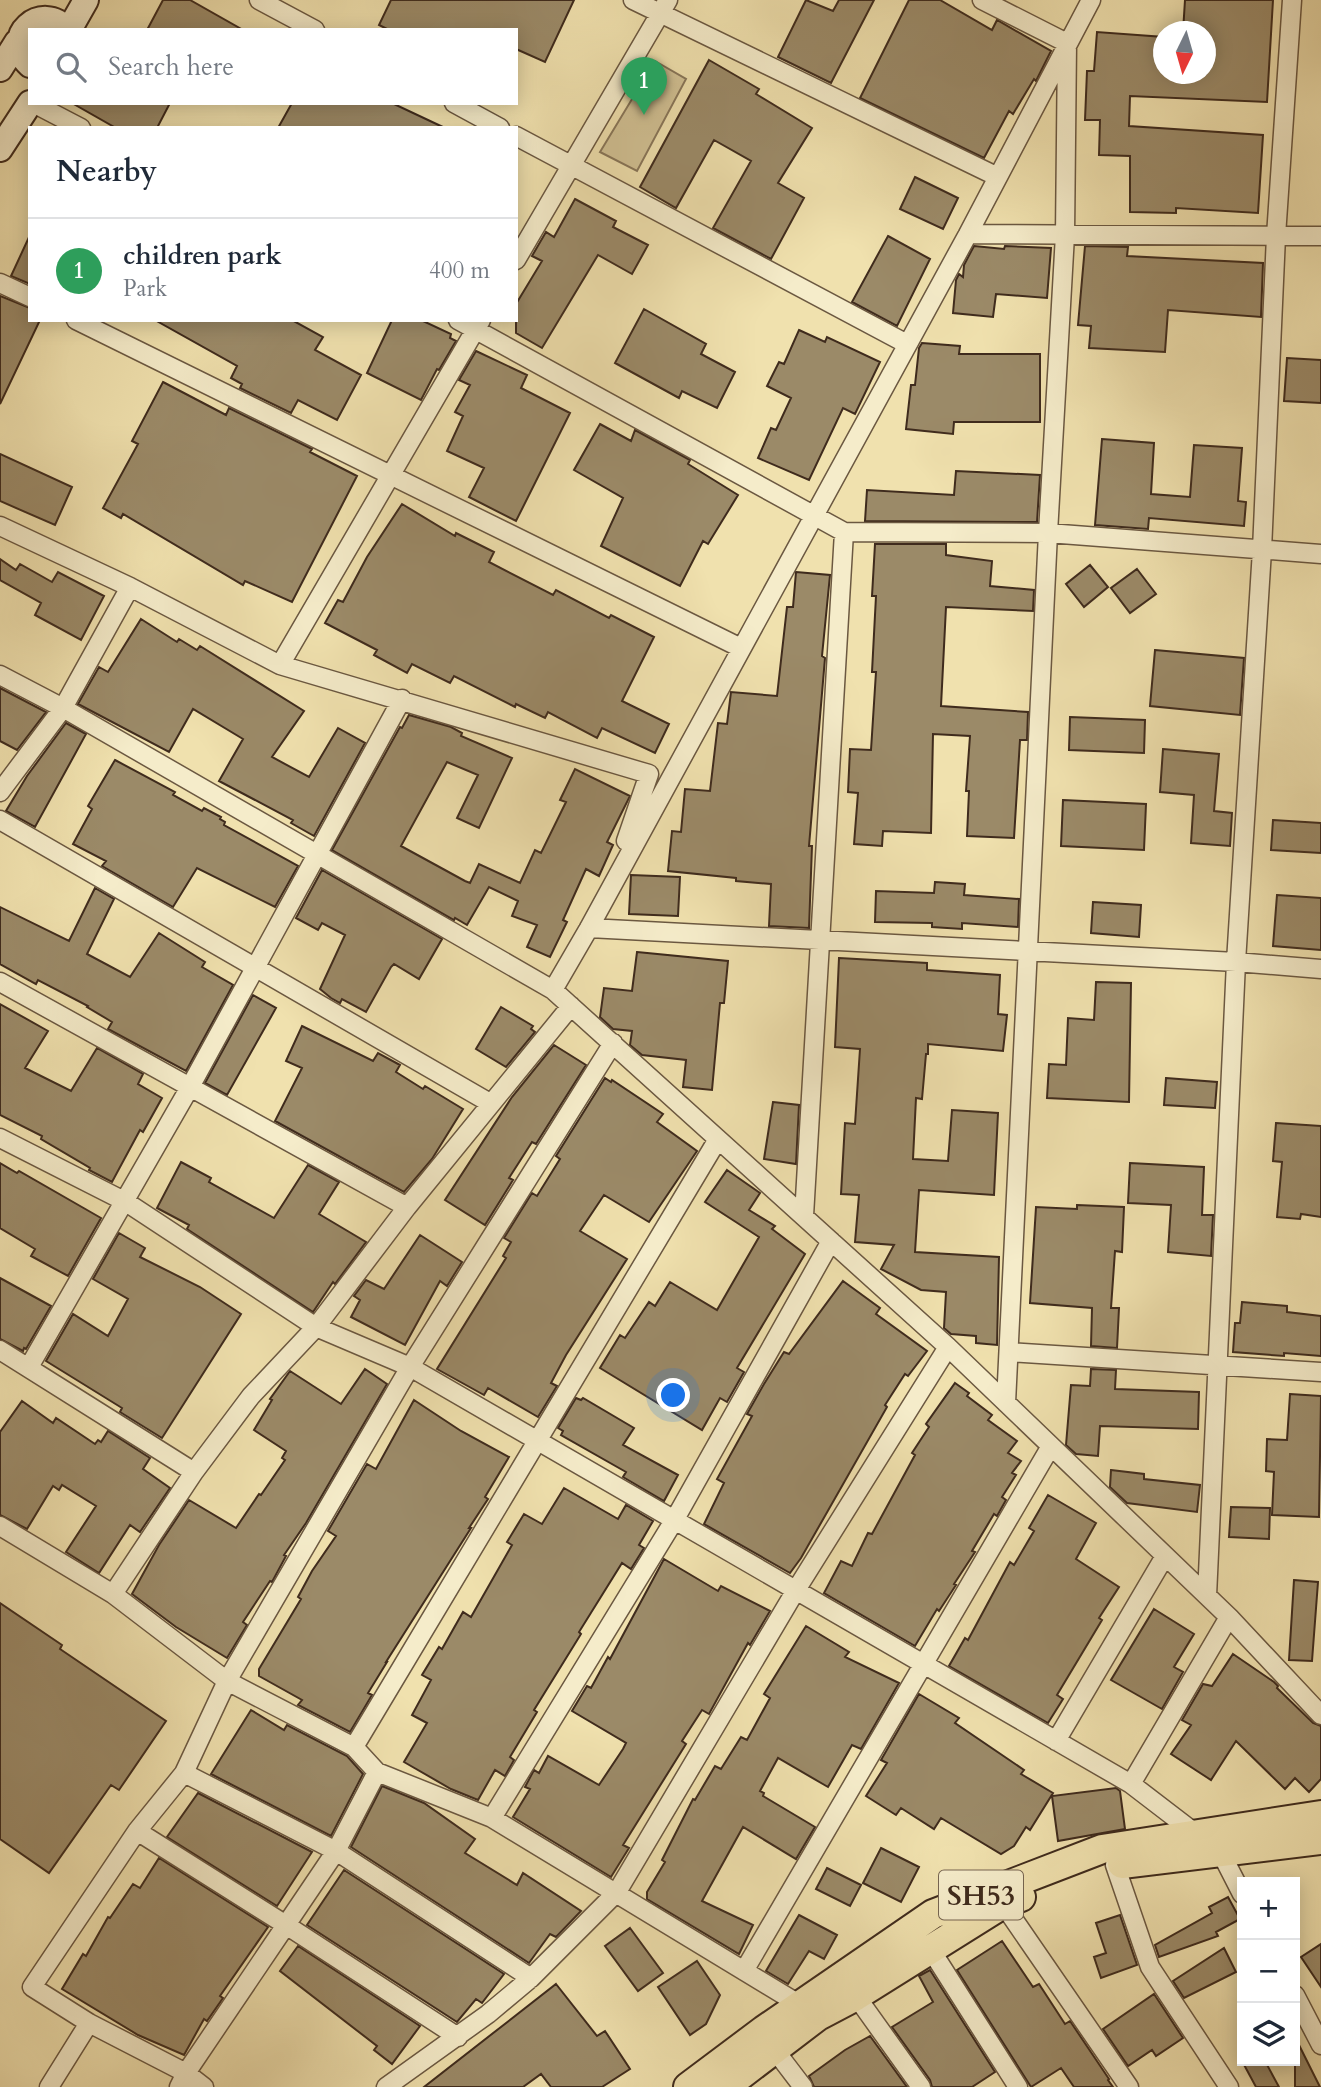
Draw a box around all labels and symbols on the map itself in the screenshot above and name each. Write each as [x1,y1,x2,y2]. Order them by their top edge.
north arrow [1153,21,1216,84]
pin: 1 [621,57,667,115]
your location [656,1378,690,1412]
road number: SH53 [939,1870,1023,1920]

